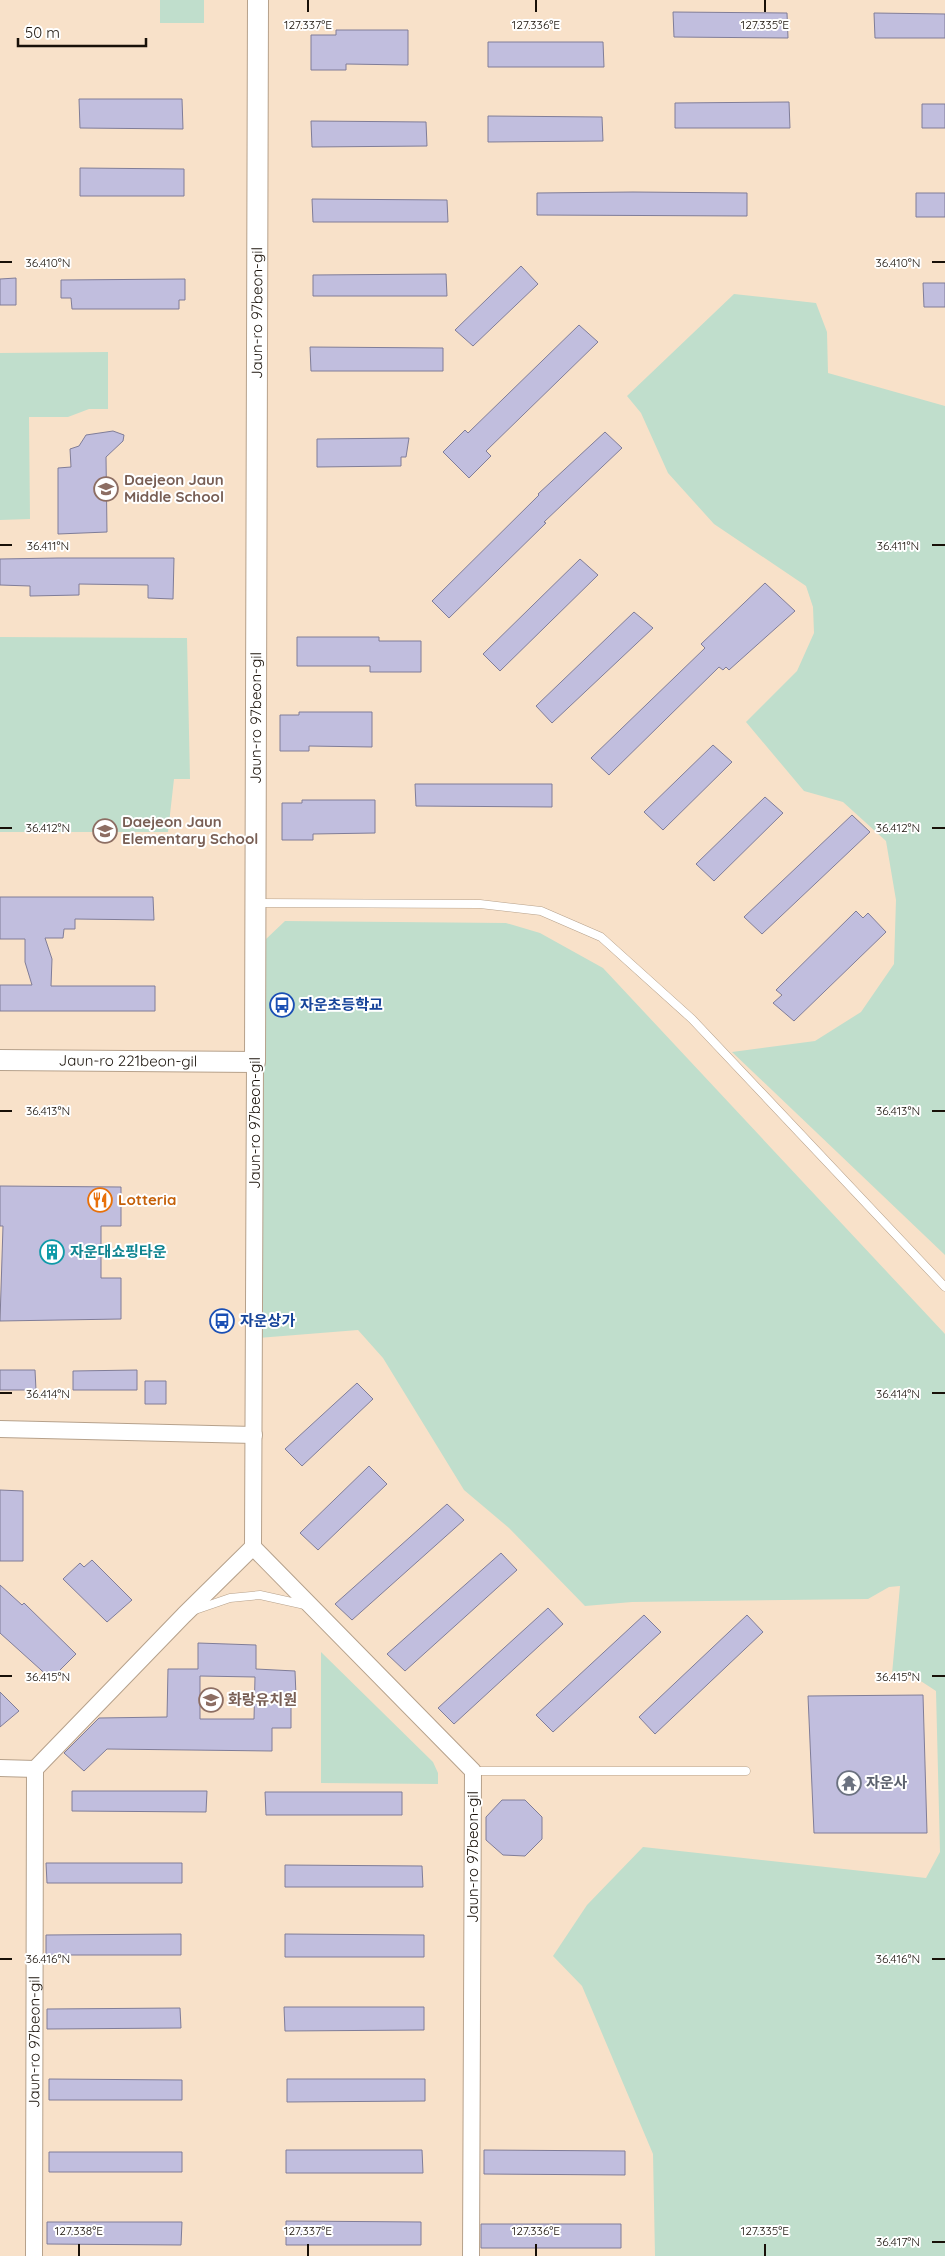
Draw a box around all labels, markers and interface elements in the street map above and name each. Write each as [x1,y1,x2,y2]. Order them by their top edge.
scale bar [18,15,145,47]
text: 127.337°E [284,17,332,32]
text: 127.336°E [512,17,560,32]
text: 127.335°E [741,17,789,32]
text: 50 m [25,23,60,42]
street label: Jaun-ro 97beon-gil [247,247,266,379]
text: 36.410°N [25,255,71,270]
text: 36.410°N [875,255,921,270]
place label: Daejeon Jaun Middle School [124,470,224,506]
school or university icon: Daejeon Jaun Middle School [93,476,119,502]
text: 36.411°N [27,538,69,553]
text: 36.411°N [877,538,919,553]
street label: Jaun-ro 97beon-gil [246,652,265,784]
place label: Daejeon Jaun Elementary School [122,812,258,848]
school or university icon: Daejeon Jaun Elementary School [92,818,118,844]
text: 36.412°N [26,820,70,835]
text: 36.412°N [876,820,920,835]
bus stop icon: 자운초등학교 [269,992,295,1018]
place label: 자운초등학교 [300,995,383,1014]
street label: Jaun-ro 221beon-gil [59,1050,197,1071]
street label: Jaun-ro 97beon-gil [245,1057,264,1189]
text: 36.413°N [26,1103,70,1118]
text: 36.413°N [876,1103,920,1118]
restaurant icon: Lotteria [87,1187,113,1213]
place label: Lotteria [118,1190,176,1209]
building icon: 자운대쇼핑타운 [39,1239,65,1265]
place label: 자운대쇼핑타운 [70,1242,167,1261]
bus stop icon: 자운상가 [209,1308,235,1334]
place label: 자운상가 [240,1311,295,1330]
text: 36.414°N [26,1386,70,1401]
text: 36.414°N [876,1386,920,1401]
text: 36.415°N [26,1669,70,1684]
text: 36.415°N [876,1669,920,1684]
school or university icon: 화랑유치원 [198,1687,224,1713]
place label: 화랑유치원 [228,1690,297,1709]
temple icon: 자운사 [836,1770,862,1796]
place label: 자운사 [866,1773,908,1792]
street label: Jaun-ro 97beon-gil [463,1791,482,1923]
text: 36.416°N [26,1951,70,1966]
text: 36.416°N [876,1951,920,1966]
street label: Jaun-ro 97beon-gil [24,1976,44,2108]
text: 127.338°E [55,2223,103,2238]
text: 127.337°E [284,2223,332,2238]
text: 127.336°E [512,2223,560,2238]
text: 127.335°E [741,2223,789,2238]
text: 36.417°N [876,2234,920,2249]

